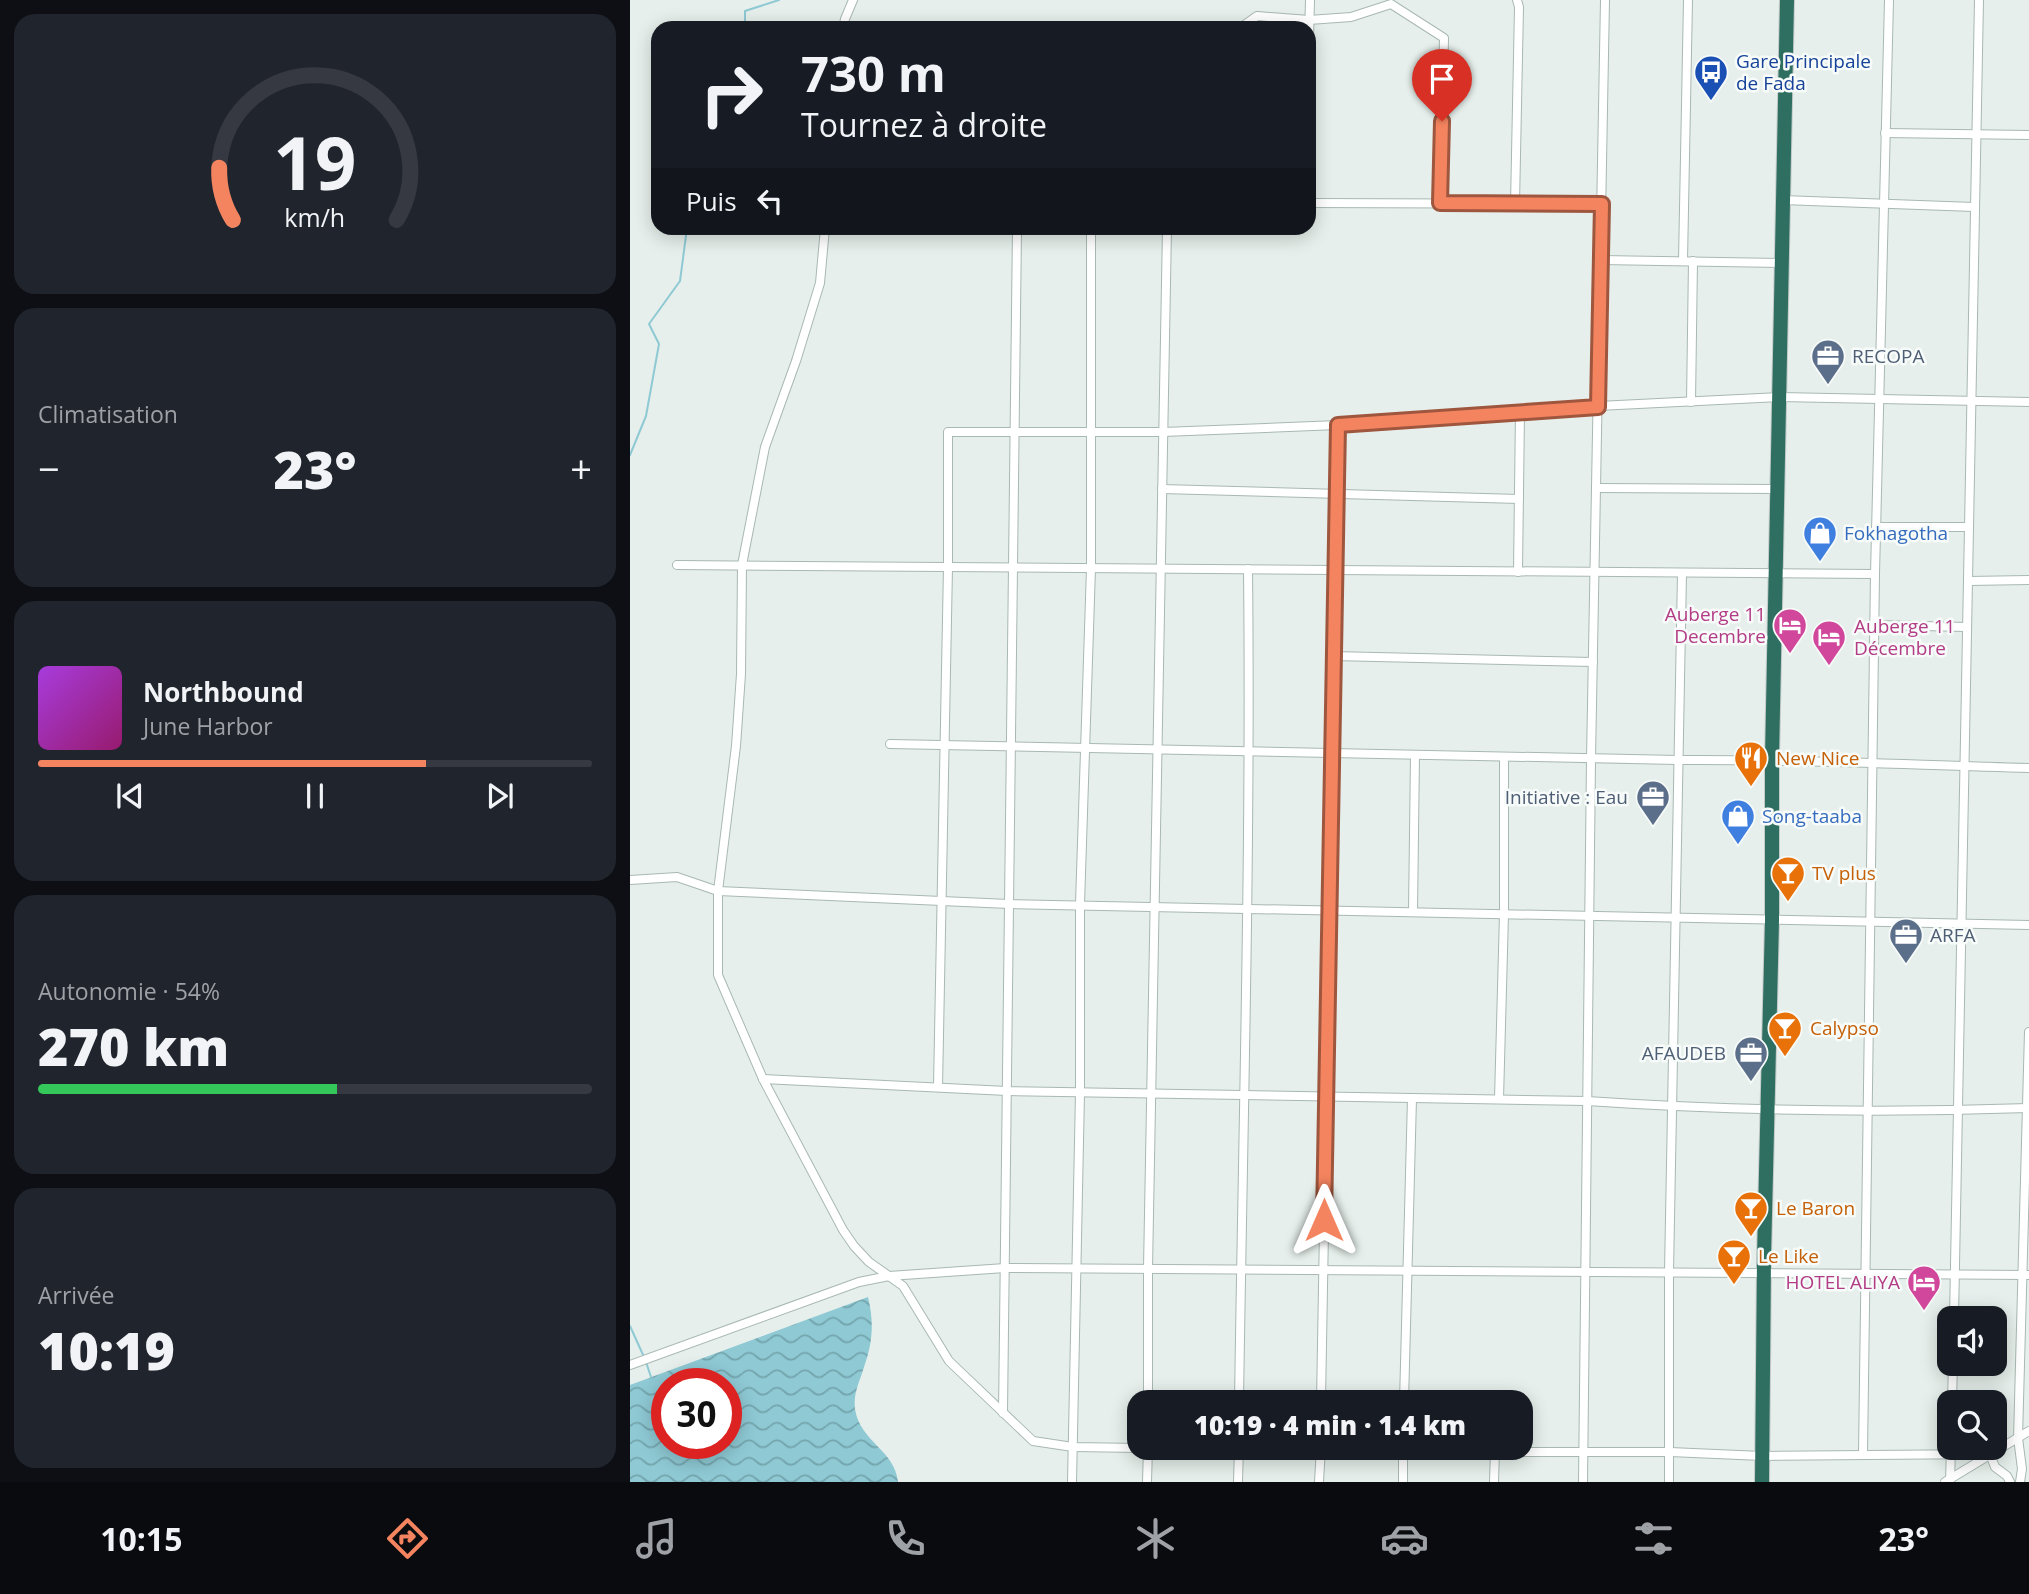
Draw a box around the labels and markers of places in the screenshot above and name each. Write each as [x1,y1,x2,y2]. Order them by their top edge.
place label: Gare Principale de Fada [1736,48,1871,96]
pin [1412,49,1472,121]
bus stop icon: Gare Principale de Fada [1692,53,1730,102]
office icon: RECOPA [1809,337,1847,386]
place label: RECOPA [1852,343,1924,369]
shop icon: Fokhagotha [1801,514,1839,563]
place label: Fokhagotha [1844,520,1948,546]
place label: Auberge 11 Decembre [1665,601,1766,649]
hotel icon: Auberge 11 Decembre [1771,606,1809,655]
place label: Auberge 11 Décembre [1854,613,1955,661]
hotel icon: Auberge 11 Décembre [1810,618,1848,667]
restaurant icon: New Nice [1732,739,1770,788]
place label: New Nice [1776,745,1860,771]
office icon: Initiative : Eau [1634,778,1672,827]
place label: Initiative : Eau [1505,784,1628,810]
shop icon: Song-taaba [1719,797,1757,846]
place label: Song-taaba [1762,803,1862,829]
bar icon: TV plus [1769,854,1807,903]
place label: TV plus [1812,860,1876,886]
office icon: ARFA [1887,916,1925,965]
place label: ARFA [1930,922,1976,948]
bar icon: Calypso [1766,1009,1804,1058]
place label: Calypso [1810,1015,1879,1041]
office icon: AFAUDEB [1732,1034,1770,1083]
place label: AFAUDEB [1642,1040,1726,1066]
bar icon: Le Baron [1732,1189,1770,1238]
place label: Le Baron [1776,1195,1855,1221]
bar icon: Le Like [1715,1237,1753,1286]
place label: Le Like [1758,1243,1819,1269]
hotel icon: HOTEL ALIYA [1905,1263,1943,1312]
place label: HOTEL ALIYA [1785,1269,1900,1295]

